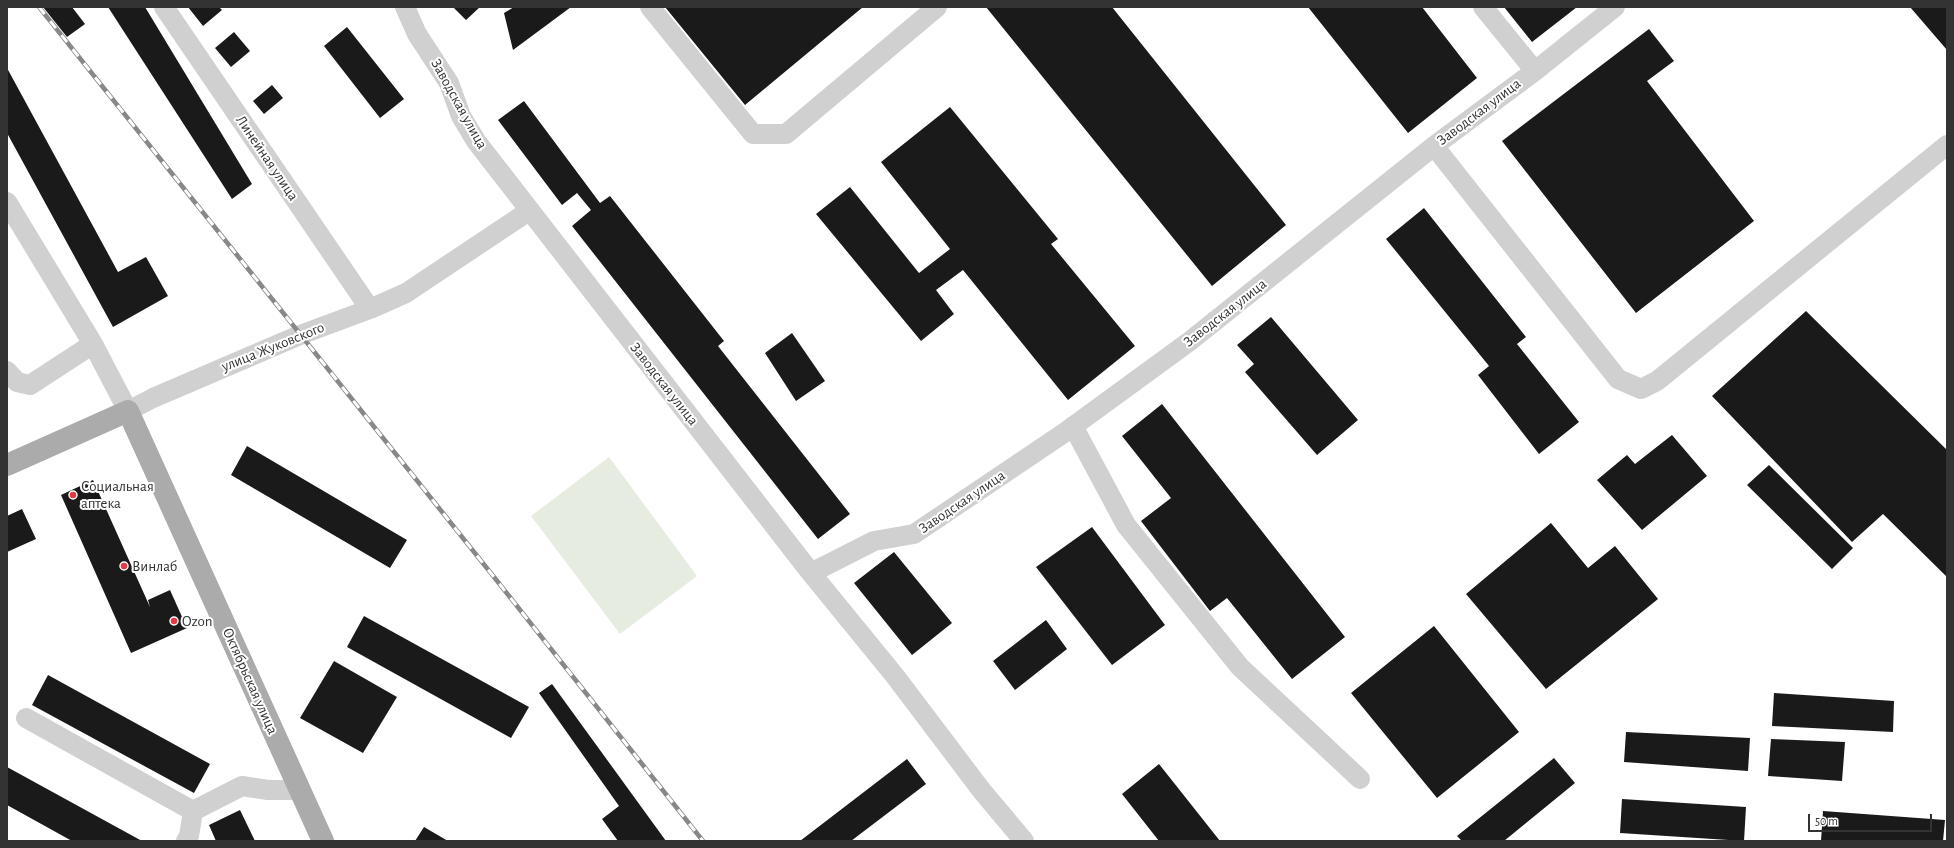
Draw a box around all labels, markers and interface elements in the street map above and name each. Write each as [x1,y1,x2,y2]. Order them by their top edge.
street label: Заводская улица [427,56,491,152]
street label: Заводская улица [1433,75,1525,149]
street label: Линейная улица [232,112,302,204]
street label: Заводская улица [1180,275,1270,351]
street label: улица Жуковского [219,318,327,376]
street label: Заводская улица [626,339,702,429]
street label: Заводская улица [915,466,1009,538]
place label: Социальная аптека [81,477,154,512]
marker: Социальная аптека [68,490,78,500]
place label: Винлаб [132,557,177,575]
marker: Винлаб [119,561,129,571]
place label: Ozon [182,612,212,630]
marker: Ozon [169,616,179,626]
street label: Октябрьская улица [218,625,282,737]
scale bar [1810,806,1934,832]
text: 50 m [1815,815,1838,827]

